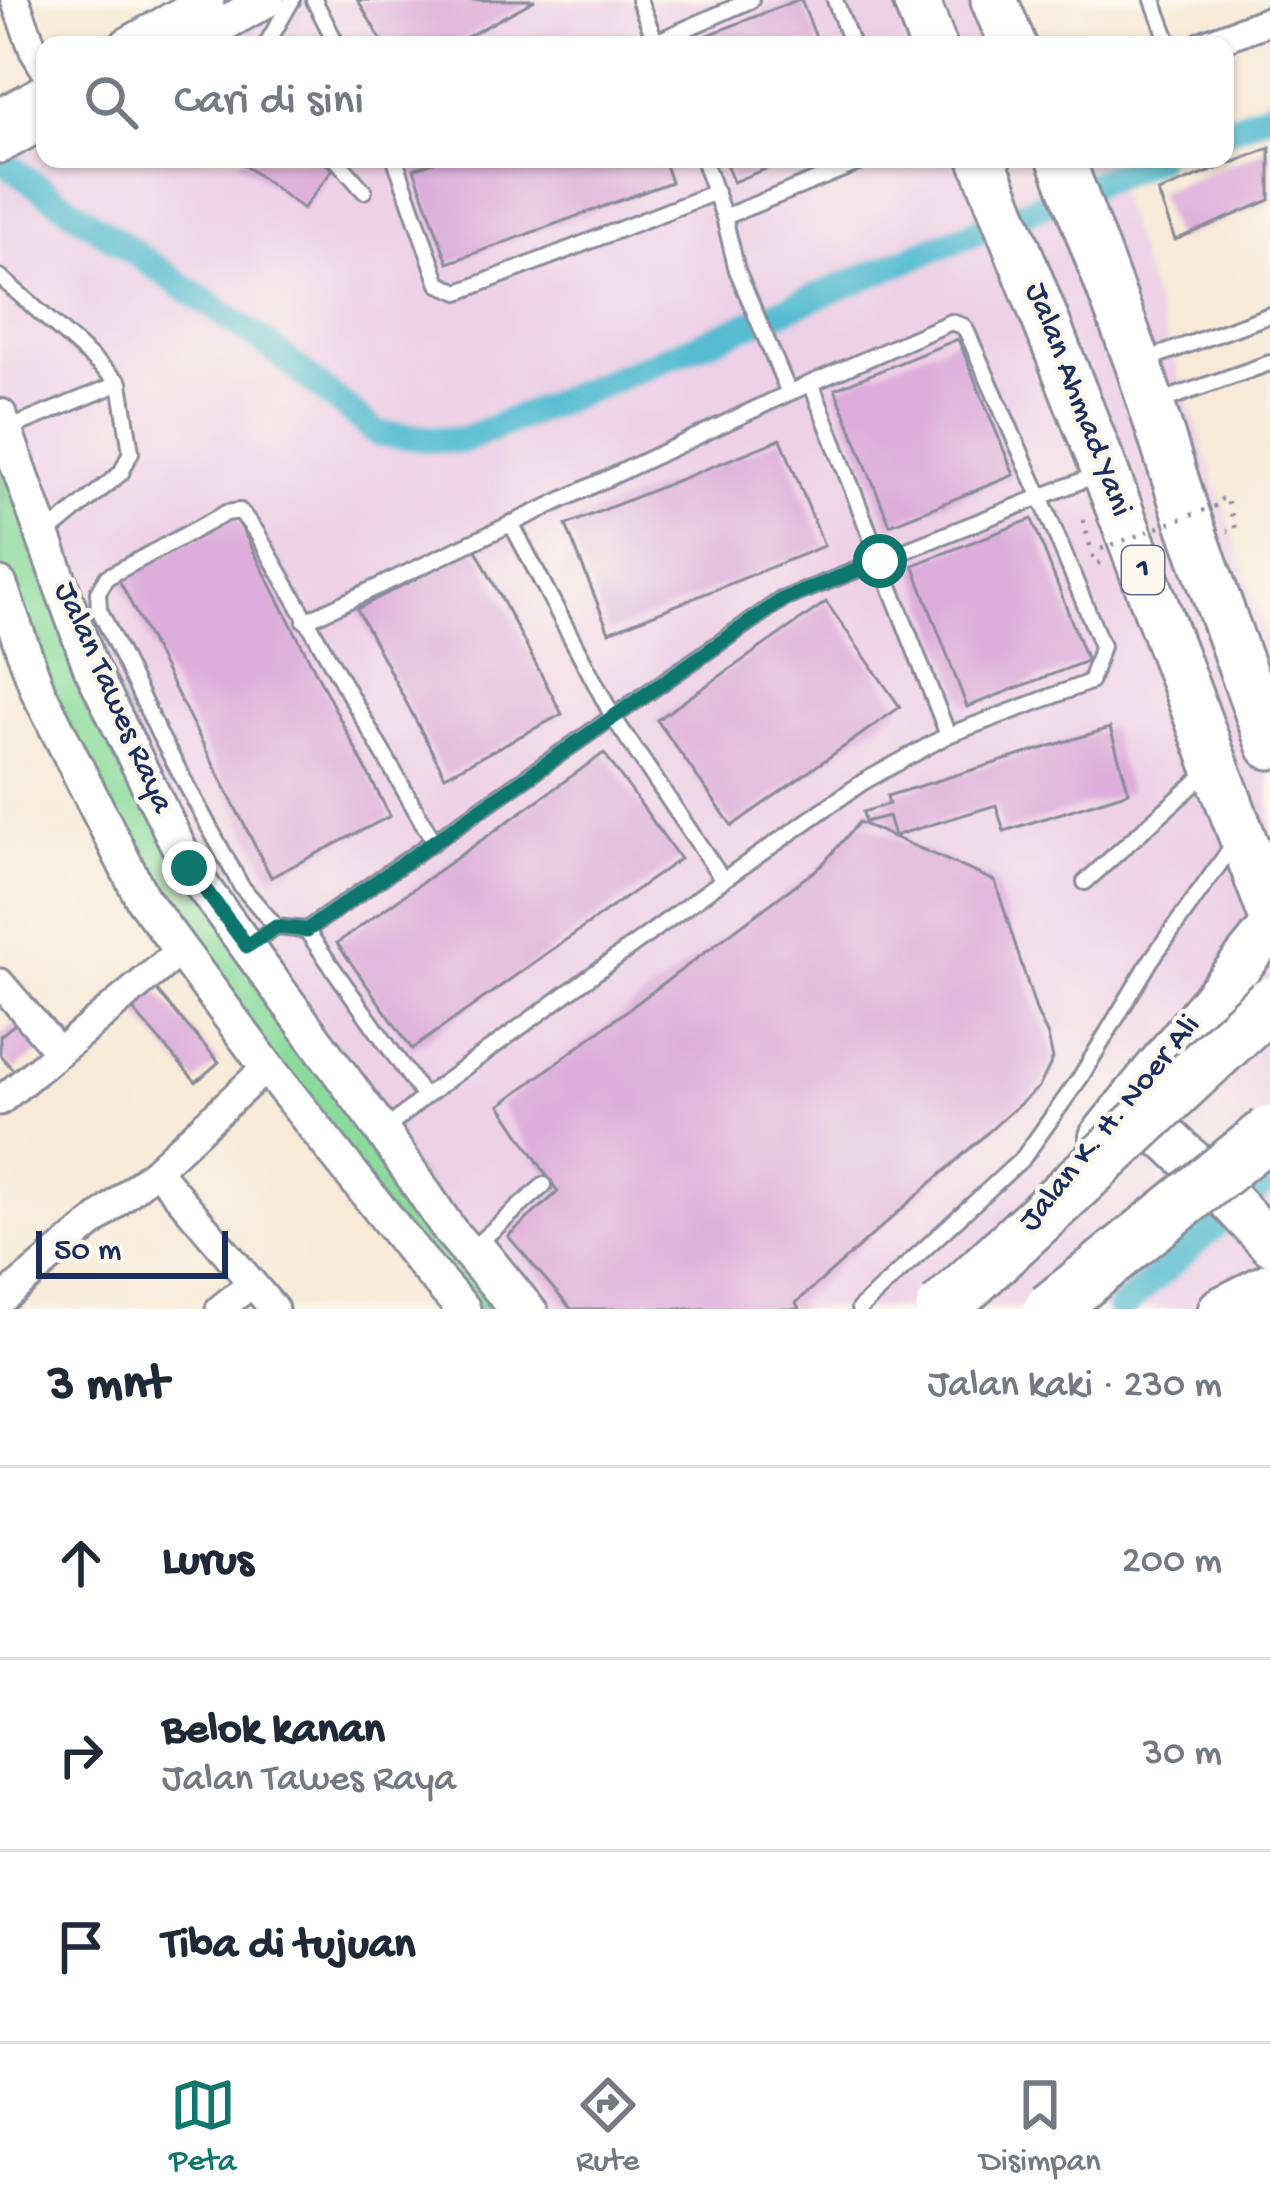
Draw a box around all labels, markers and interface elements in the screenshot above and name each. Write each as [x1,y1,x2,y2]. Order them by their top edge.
search box [36,36,1234,168]
icon: search [78,69,144,135]
text: Cari di sini [174,76,364,129]
street label: Jalan Ahmad Yani [1015,278,1139,522]
route start [853,534,907,588]
road number: 1 [1122,546,1164,594]
street label: Jalan Tawes Raya [44,577,181,821]
route end [162,841,216,895]
street label: Jalan K. H. Noer Ali [1012,1008,1210,1240]
scale bar [36,1225,228,1278]
text: 50 m [54,1233,121,1271]
text: 3 mnt [48,1357,168,1417]
text: Jalan kaki · 230 m [928,1364,1222,1410]
icon: ahead [48,1530,114,1596]
text: Lurus [162,1536,253,1589]
text: 200 m [1122,1540,1222,1586]
text: Belok kanan [162,1705,385,1758]
icon: right [48,1722,114,1788]
text: 30 m [1143,1732,1222,1778]
text: Jalan Tawes Raya [162,1758,456,1804]
icon: arrive [48,1914,114,1980]
text: Tiba di tujuan [162,1920,415,1973]
tab: Peta [169,2072,236,2182]
tab: Rute [575,2072,641,2182]
tab: Disimpan [979,2072,1101,2182]

